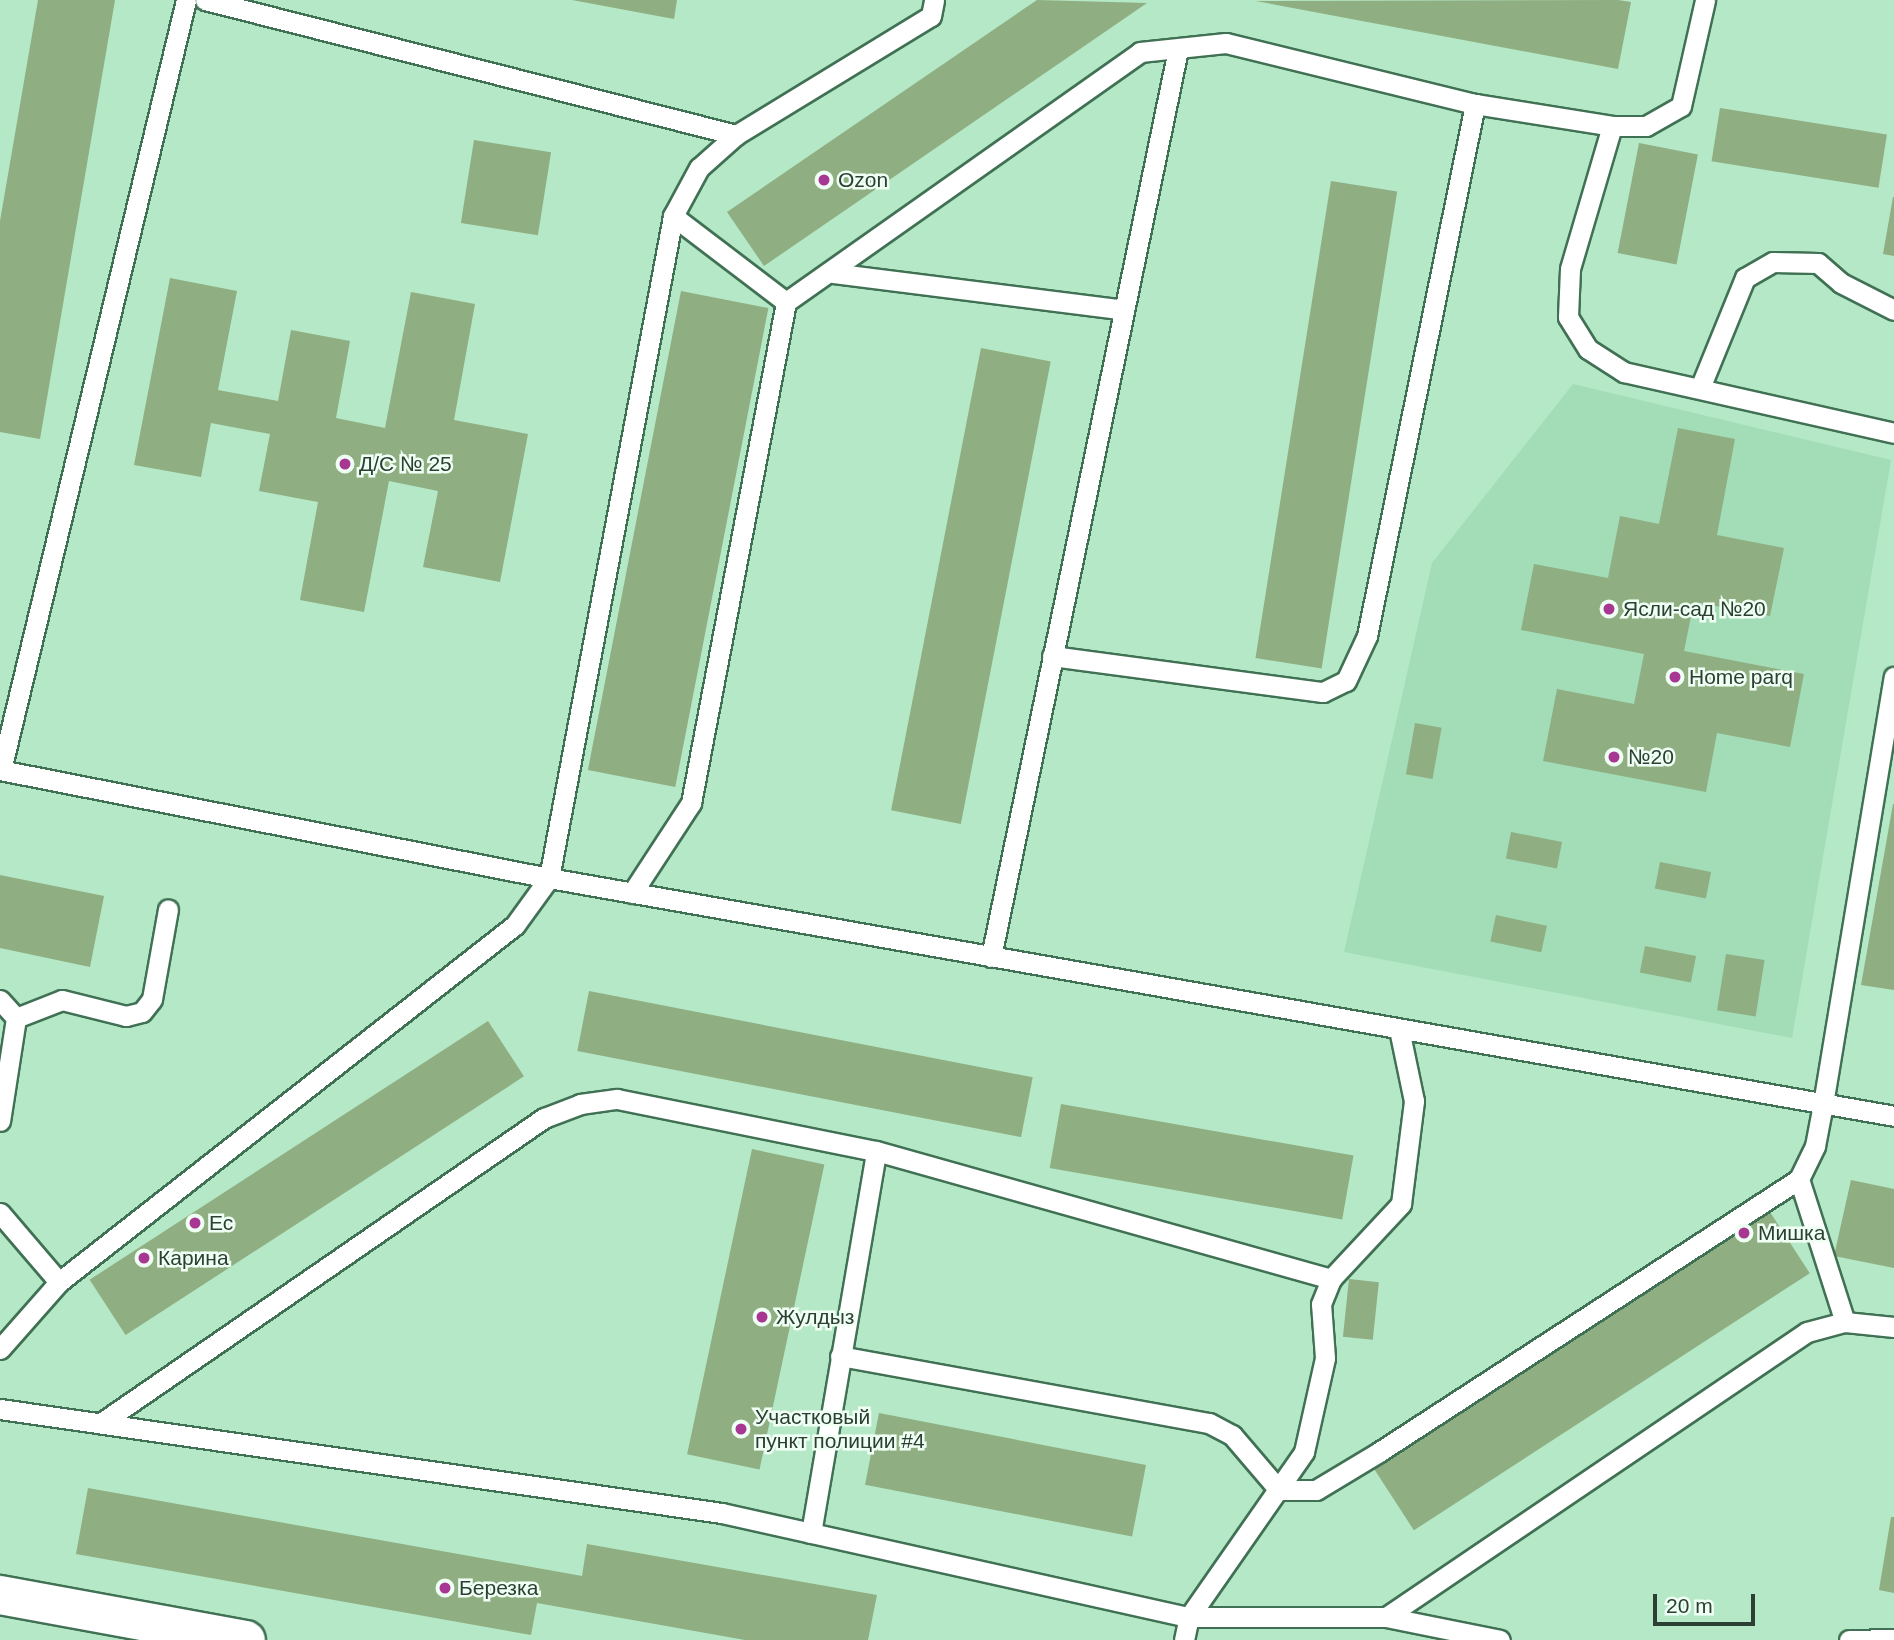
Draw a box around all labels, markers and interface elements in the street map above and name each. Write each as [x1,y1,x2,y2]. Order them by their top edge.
place label: Ozon [838,167,888,193]
marker: Ozon [816,172,832,188]
place label: Д/С № 25 [359,451,452,477]
marker: Д/С № 25 [337,456,353,472]
place label: Ясли-сад №20 [1623,596,1766,622]
marker: Ясли-сад №20 [1601,601,1617,617]
place label: Home parq [1689,664,1793,690]
marker: Home parq [1667,669,1683,685]
place label: №20 [1628,744,1674,770]
marker: №20 [1606,749,1622,765]
place label: Ес [209,1210,233,1236]
marker: Ес [187,1215,203,1231]
place label: Мишка [1758,1220,1825,1246]
marker: Мишка [1736,1225,1752,1241]
place label: Карина [158,1245,229,1271]
marker: Карина [136,1250,152,1266]
place label: Жулдыз [776,1304,854,1330]
marker: Жулдыз [754,1309,770,1325]
place label: Участковый пункт полиции #4 [755,1404,925,1454]
marker: Участковый пункт полиции #4 [733,1421,749,1437]
place label: Березка [459,1575,538,1601]
marker: Березка [437,1580,453,1596]
scale bar [1656,1580,1758,1624]
text: 20 m [1666,1594,1713,1617]

